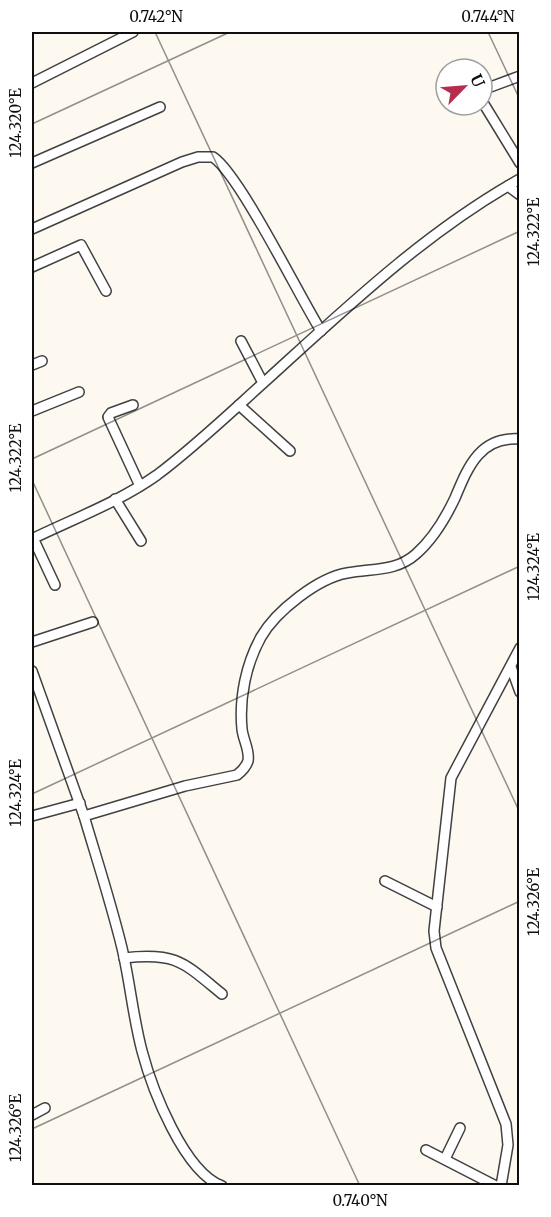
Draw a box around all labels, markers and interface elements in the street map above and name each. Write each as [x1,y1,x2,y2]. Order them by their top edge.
text: 0.742°N [129,7,183,26]
text: 0.744°N [461,7,515,26]
north arrow [434,57,494,117]
text: U [466,71,489,90]
text: 124.320°E [6,88,25,158]
text: 124.322°E [524,197,543,266]
text: 124.322°E [6,423,25,492]
text: 124.324°E [524,533,543,601]
text: 124.324°E [6,759,25,827]
text: 124.326°E [524,868,543,936]
text: 124.326°E [6,1094,25,1162]
text: 0.740°N [332,1191,388,1210]

